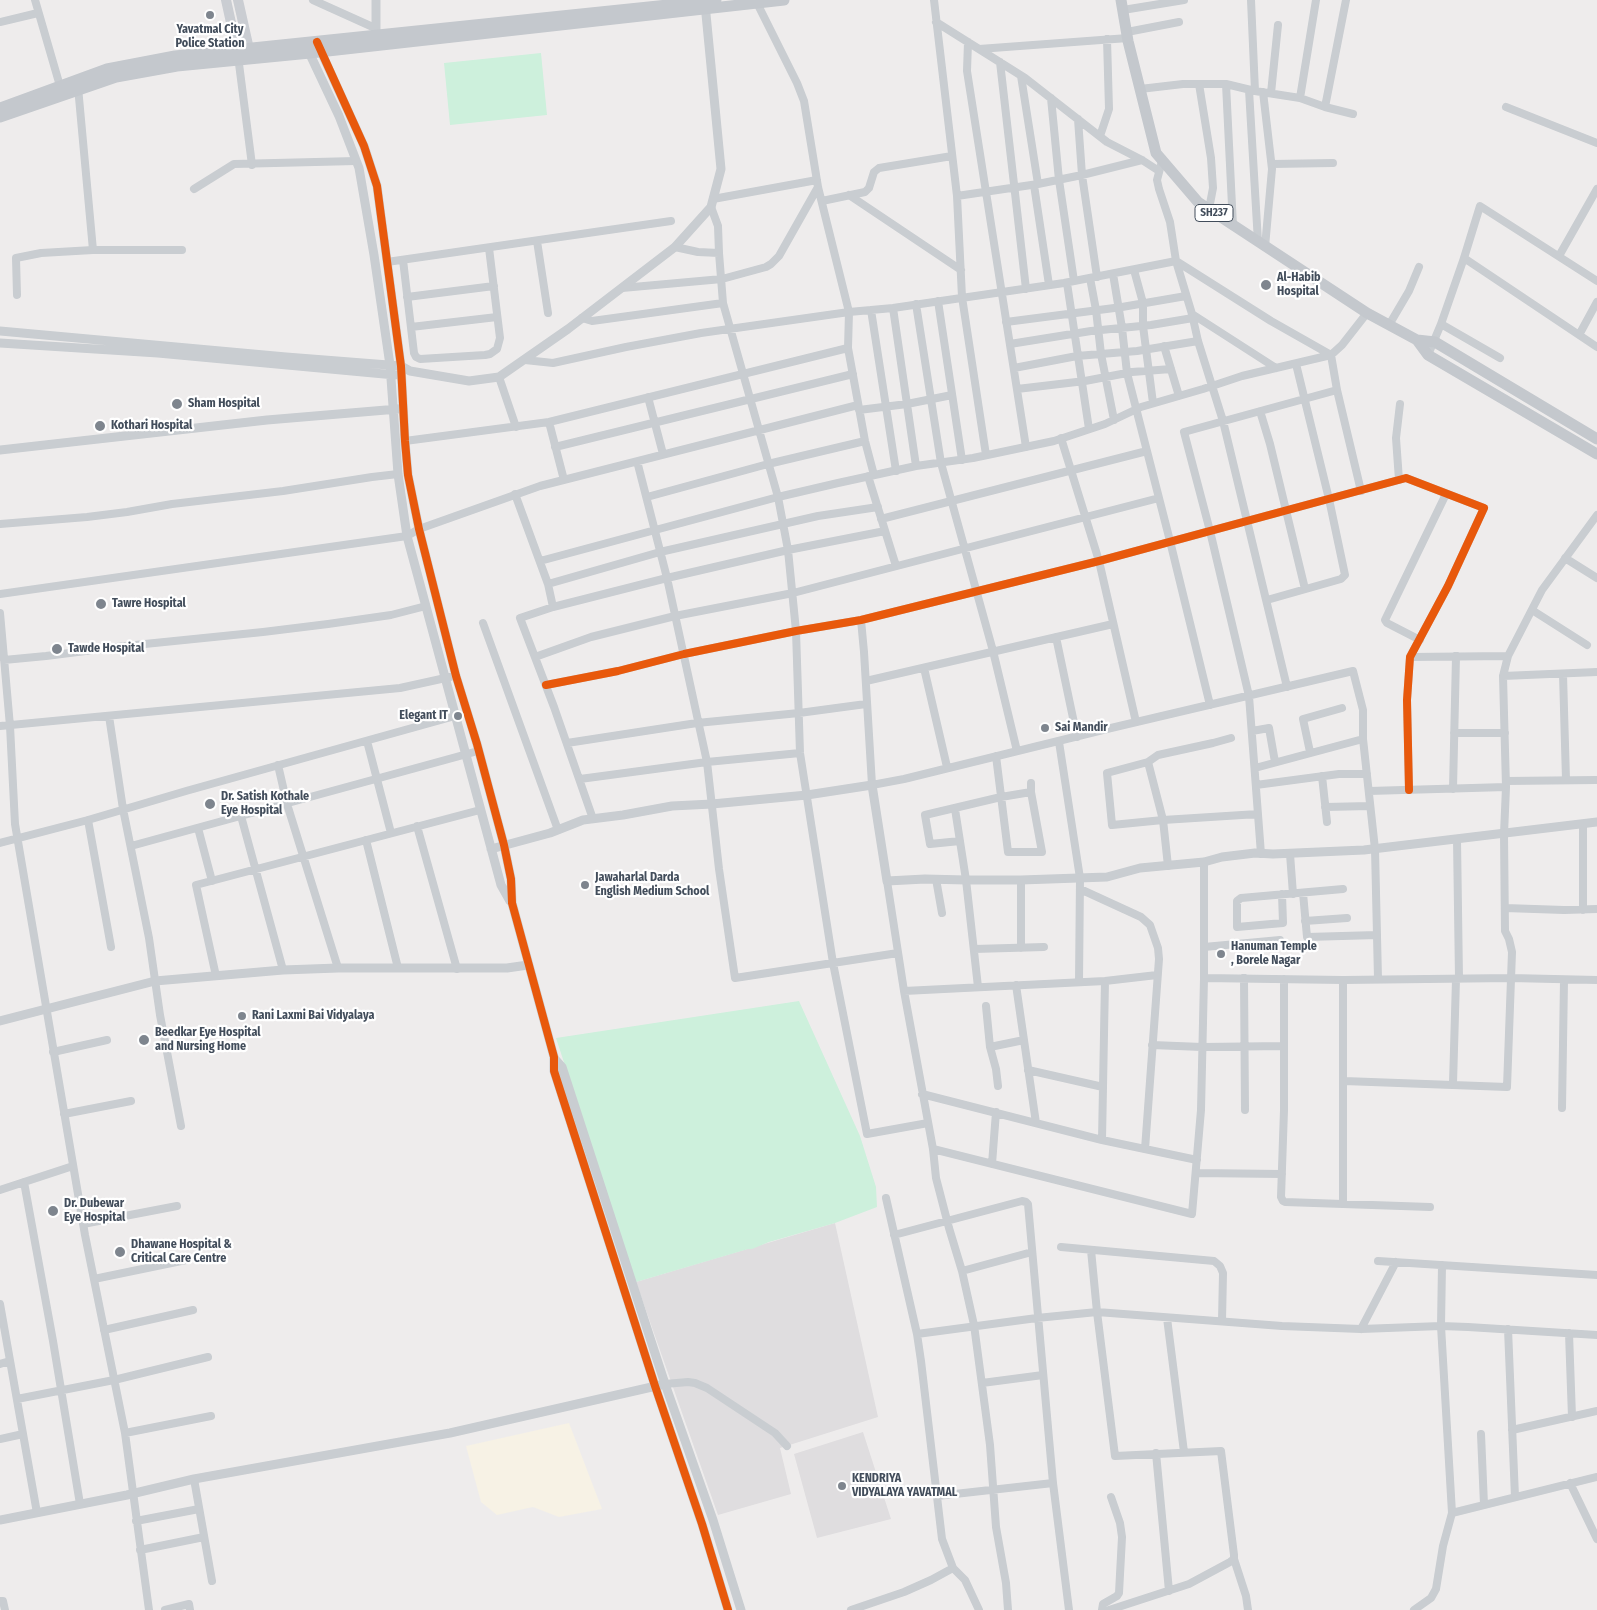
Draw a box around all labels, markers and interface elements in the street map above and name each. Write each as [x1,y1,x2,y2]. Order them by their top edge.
marker: Yavatmal City Police Station [204,9,216,21]
place label: Yavatmal City Police Station [176,23,244,51]
road number: SH237 [1195,204,1233,222]
place label: Al-Habib Hospital [1277,271,1320,299]
marker: Al-Habib Hospital [1259,278,1273,292]
marker: Sham Hospital [170,397,184,411]
place label: Sham Hospital [188,397,260,411]
marker: Kothari Hospital [93,419,107,433]
place label: Kothari Hospital [111,419,192,433]
marker: Tawre Hospital [94,597,108,611]
place label: Tawre Hospital [112,597,186,611]
marker: Tawde Hospital [50,642,64,656]
place label: Tawde Hospital [68,642,144,656]
place label: Elegant IT [399,709,448,723]
marker: Elegant IT [452,710,464,722]
place label: Sai Mandir [1055,721,1108,735]
marker: Sai Mandir [1039,722,1051,734]
place label: Dr. Satish Kothale Eye Hospital [221,790,309,818]
marker: Dr. Satish Kothale Eye Hospital [203,797,217,811]
place label: Jawaharlal Darda English Medium School [595,871,709,899]
marker: Jawaharlal Darda English Medium School [579,879,591,891]
place label: Hanuman Temple , Borele Nagar [1231,940,1317,968]
marker: Hanuman Temple , Borele Nagar [1215,948,1227,960]
place label: Rani Laxmi Bai Vidyalaya [252,1009,374,1023]
marker: Rani Laxmi Bai Vidyalaya [236,1010,248,1022]
place label: Beedkar Eye Hospital and Nursing Home [155,1026,261,1054]
marker: Beedkar Eye Hospital and Nursing Home [137,1033,151,1047]
place label: Dr. Dubewar Eye Hospital [64,1197,125,1225]
marker: Dr. Dubewar Eye Hospital [46,1204,60,1218]
place label: Dhawane Hospital & Critical Care Centre [131,1238,232,1266]
marker: Dhawane Hospital & Critical Care Centre [113,1245,127,1259]
place label: KENDRIYA VIDYALAYA YAVATMAL [852,1472,957,1500]
marker: KENDRIYA VIDYALAYA YAVATMAL [836,1480,848,1492]

